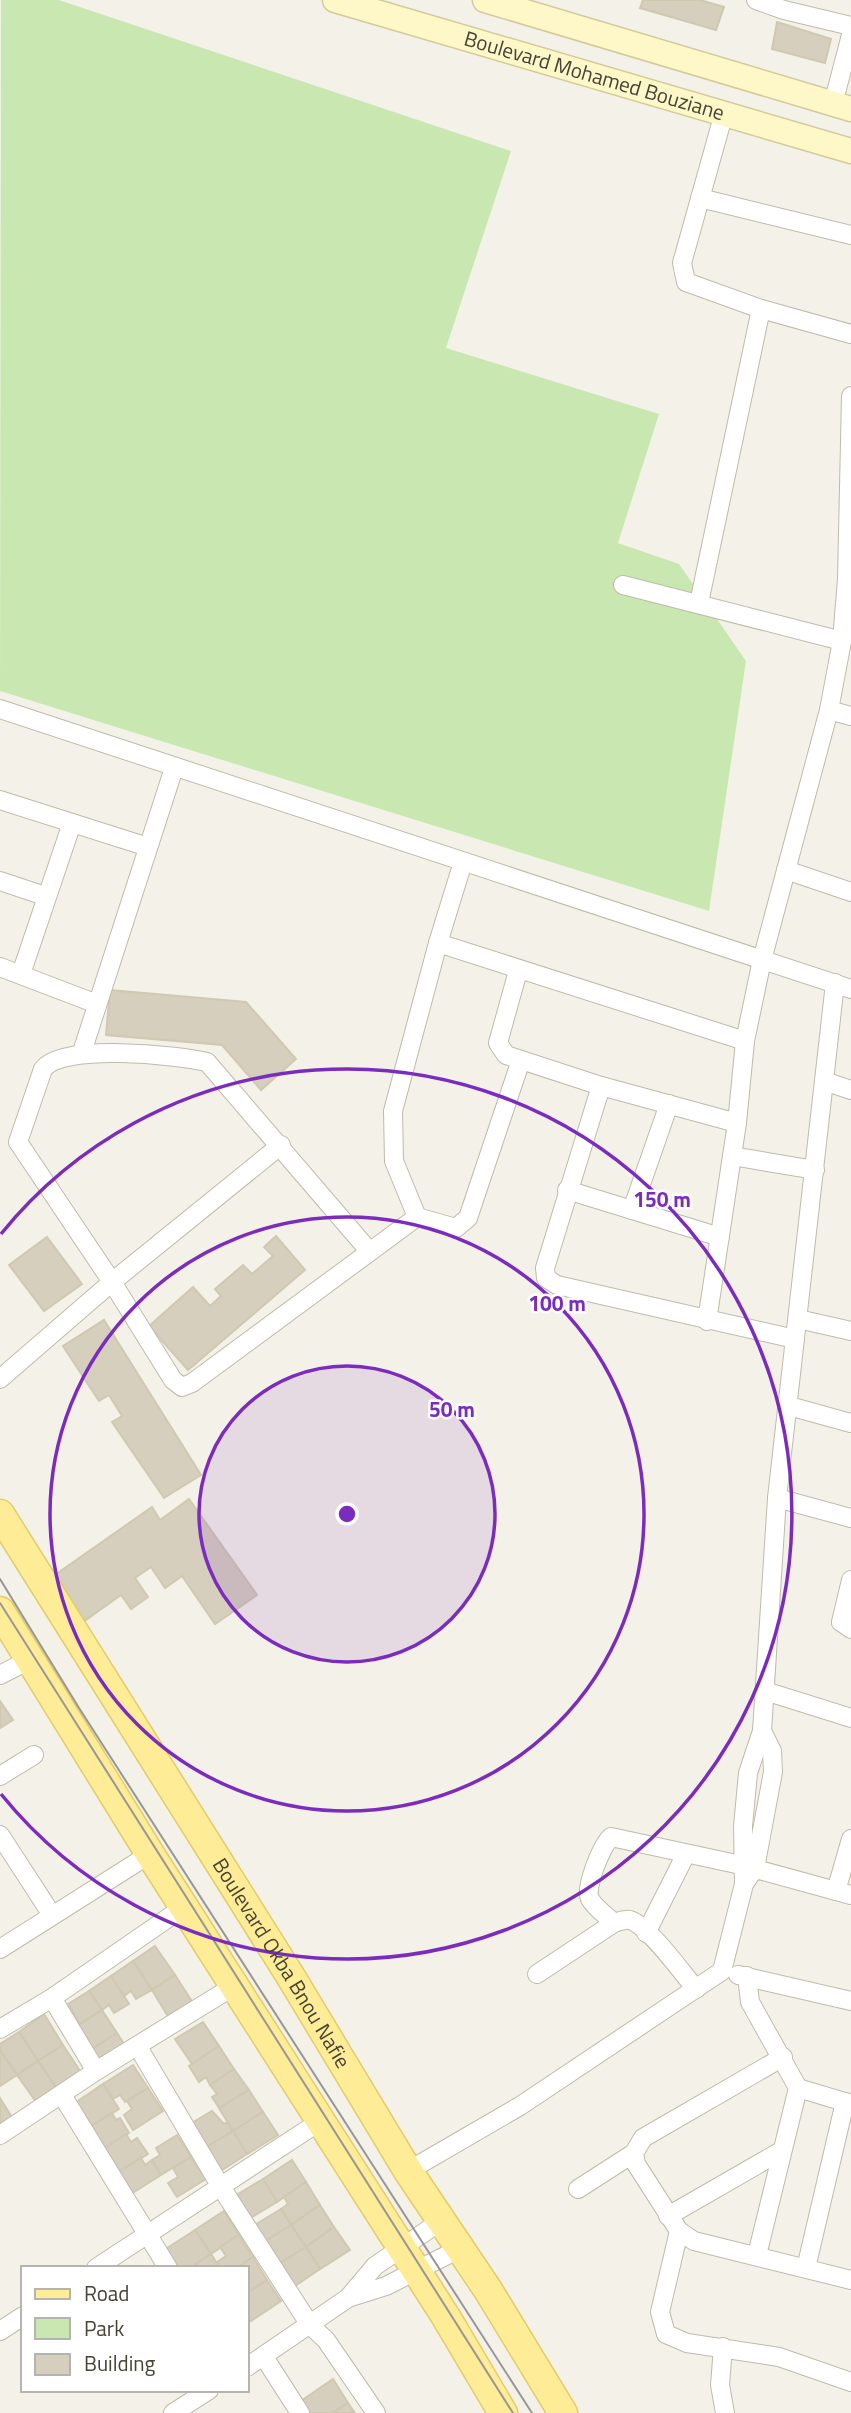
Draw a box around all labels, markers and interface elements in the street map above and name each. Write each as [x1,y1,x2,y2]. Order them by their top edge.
street label: Boulevard Mohamed Bouziane [460,22,728,128]
text: 150 m [633,1183,691,1215]
text: 100 m [528,1287,586,1319]
text: 50 m [429,1393,475,1425]
centre of rings [335,1502,359,1526]
street label: Boulevard Okba Bnou Nafie [205,1851,359,2074]
legend [21,2266,248,2392]
text: Road [84,2277,129,2309]
text: Park [84,2312,124,2344]
text: Building [84,2347,156,2379]

